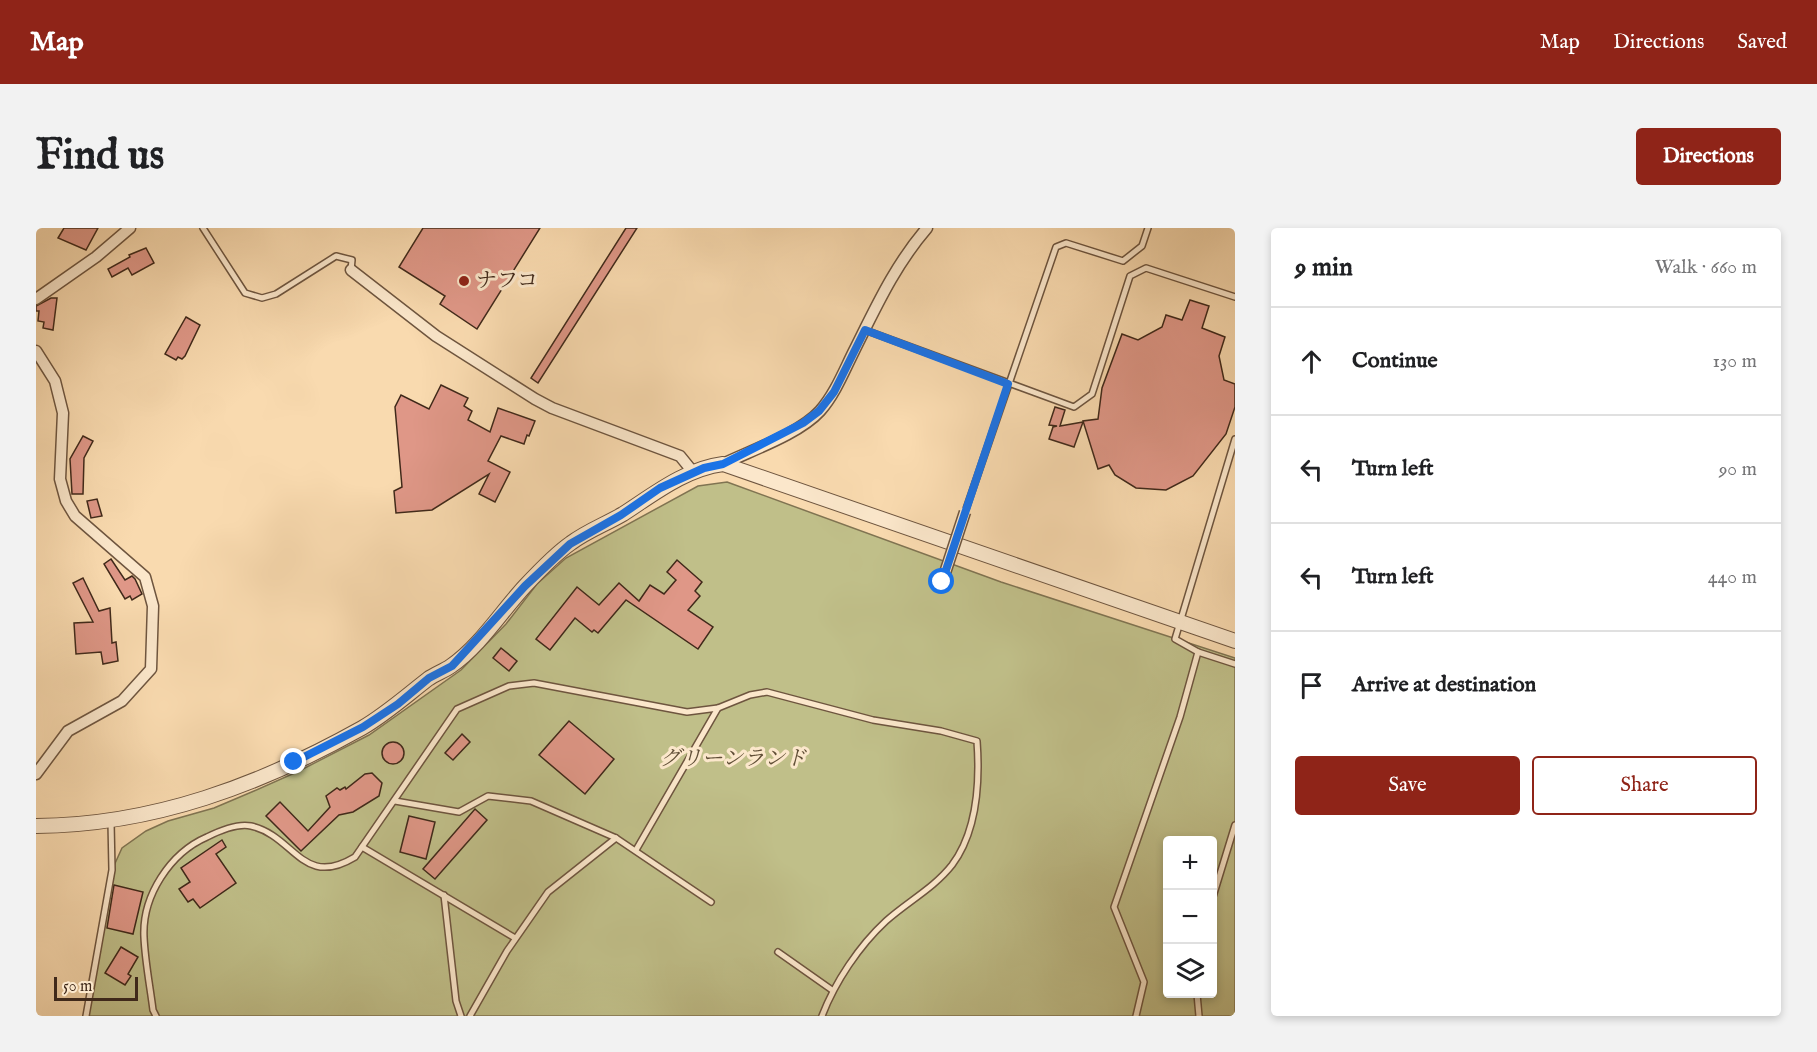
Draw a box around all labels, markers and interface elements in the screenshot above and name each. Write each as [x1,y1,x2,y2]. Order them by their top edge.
text: Map [30,25,84,60]
text: Map [1540,29,1580,56]
text: Directions [1613,29,1704,56]
text: Saved [1737,29,1787,56]
button: Directions [1636,128,1781,185]
text: Find us [36,130,164,183]
text: 9 min [1295,251,1353,284]
text: Walk · 660 m [1655,255,1757,280]
place label: ナフコ [476,268,538,295]
marker: ナフコ [457,274,471,288]
icon: ahead [1295,345,1328,378]
text: Continue [1352,347,1438,375]
text: 130 m [1712,349,1757,374]
icon: left [1295,453,1328,486]
text: Turn left [1352,455,1434,483]
text: 90 m [1719,457,1757,482]
icon: left [1295,561,1328,594]
text: Turn left [1352,563,1434,591]
text: 440 m [1708,565,1757,590]
route start [928,568,954,594]
icon: arrive [1295,669,1328,702]
text: Arrive at destination [1352,671,1536,699]
park label: グリーンランド [660,746,807,773]
route end [280,748,306,774]
button: Save [1295,756,1520,815]
button: Share [1532,756,1757,815]
map controls [1163,836,1217,998]
button: + [1163,836,1217,890]
button: − [1163,890,1217,944]
button: layers [1163,944,1217,998]
scale bar [54,974,138,1002]
text: 50 m [63,977,92,997]

